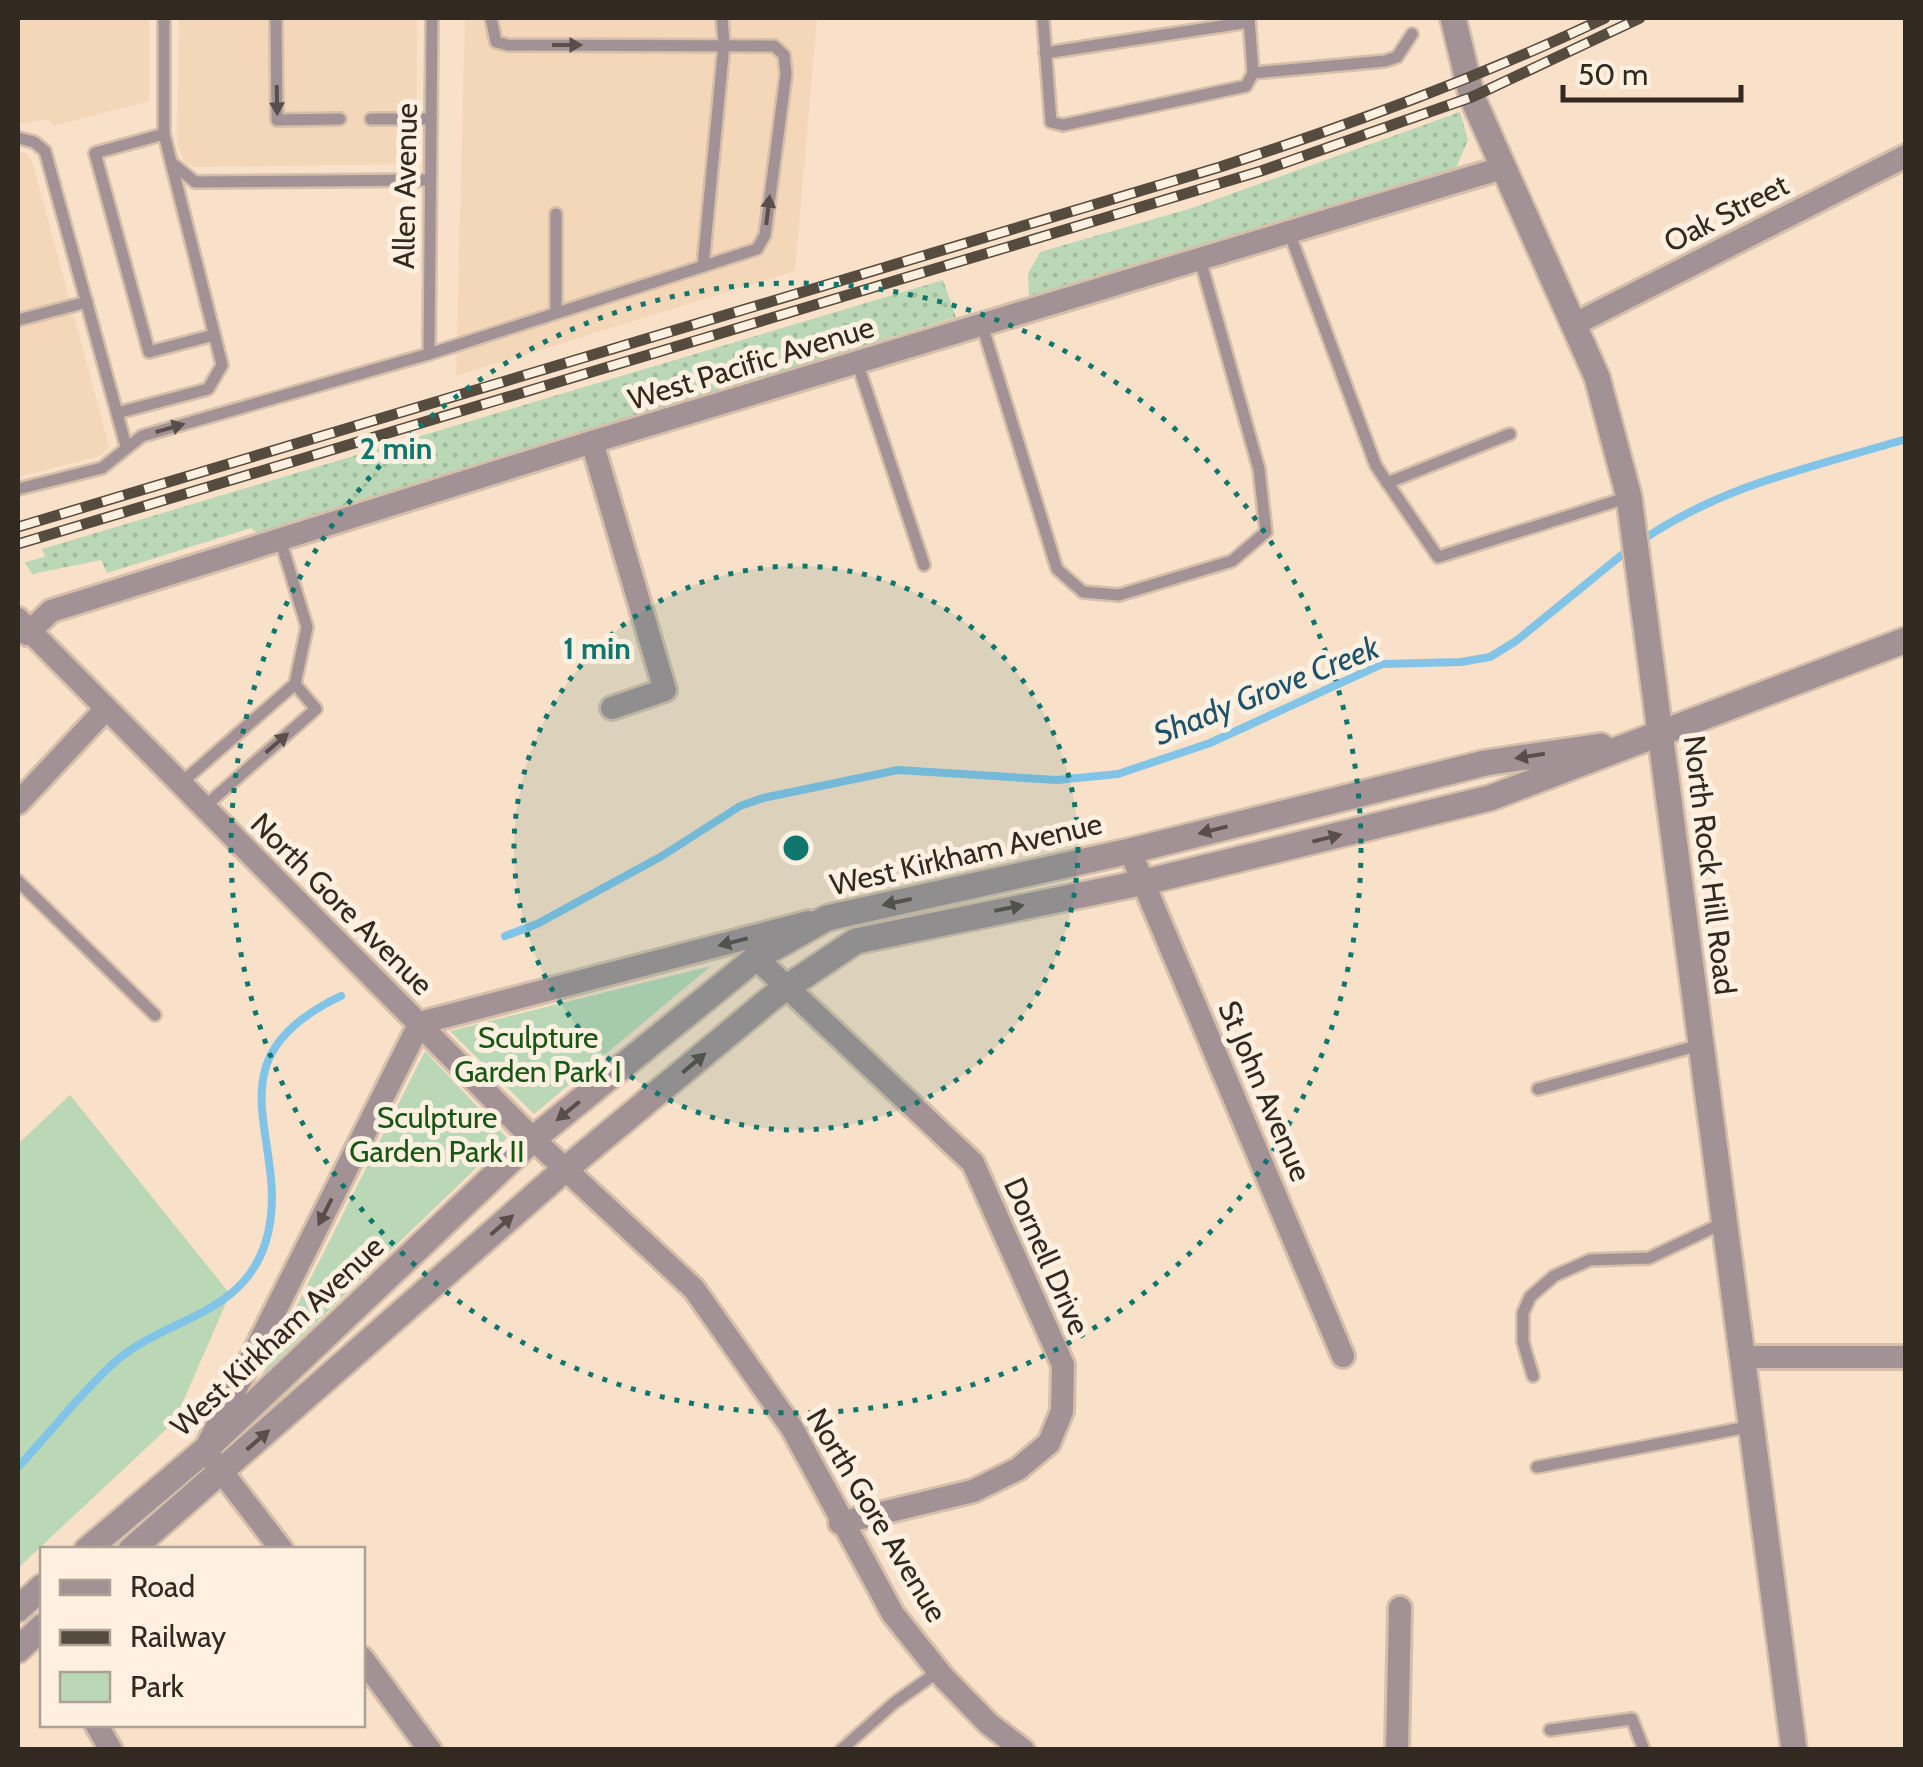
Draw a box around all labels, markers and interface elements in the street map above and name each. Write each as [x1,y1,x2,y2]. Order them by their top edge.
one-way arrow [552,36,584,52]
scale bar [1563,40,1740,102]
text: 50 m [1578,56,1648,93]
one-way arrow [269,84,285,116]
street label: Allen Avenue [385,103,425,269]
street label: Oak Street [1658,166,1794,260]
one-way arrow [761,194,777,226]
street label: West Pacific Avenue [624,308,878,418]
one-way arrow [155,420,186,436]
text: 2 min [360,430,432,467]
water label: Shady Grove Creek [1148,627,1386,753]
text: 1 min [563,630,631,667]
one-way arrow [265,732,289,755]
street label: North Rock Hill Road [1676,733,1744,997]
one-way arrow [1513,749,1545,765]
street label: North Gore Avenue [243,805,441,1003]
street label: West Kirkham Avenue [827,805,1105,903]
one-way arrow [1197,823,1228,838]
one-way arrow [1312,829,1343,845]
centre of rings [778,830,814,866]
one-way arrow [881,895,912,911]
one-way arrow [994,900,1025,916]
one-way arrow [717,935,748,951]
street label: St John Avenue [1210,995,1320,1187]
park label: Sculpture Garden Park I [454,1019,622,1090]
one-way arrow [681,1052,706,1074]
park label: Sculpture Garden Park II [349,1099,525,1170]
one-way arrow [555,1100,581,1121]
street label: Dornell Drive [996,1172,1098,1340]
one-way arrow [317,1198,334,1227]
one-way arrow [489,1214,514,1236]
street label: West Kirkham Avenue [163,1228,391,1444]
street label: North Gore Avenue [799,1401,955,1629]
one-way arrow [245,1429,270,1451]
legend [40,1547,365,1727]
text: Road [130,1568,195,1605]
text: Railway [130,1618,226,1655]
text: Park [130,1668,185,1705]

